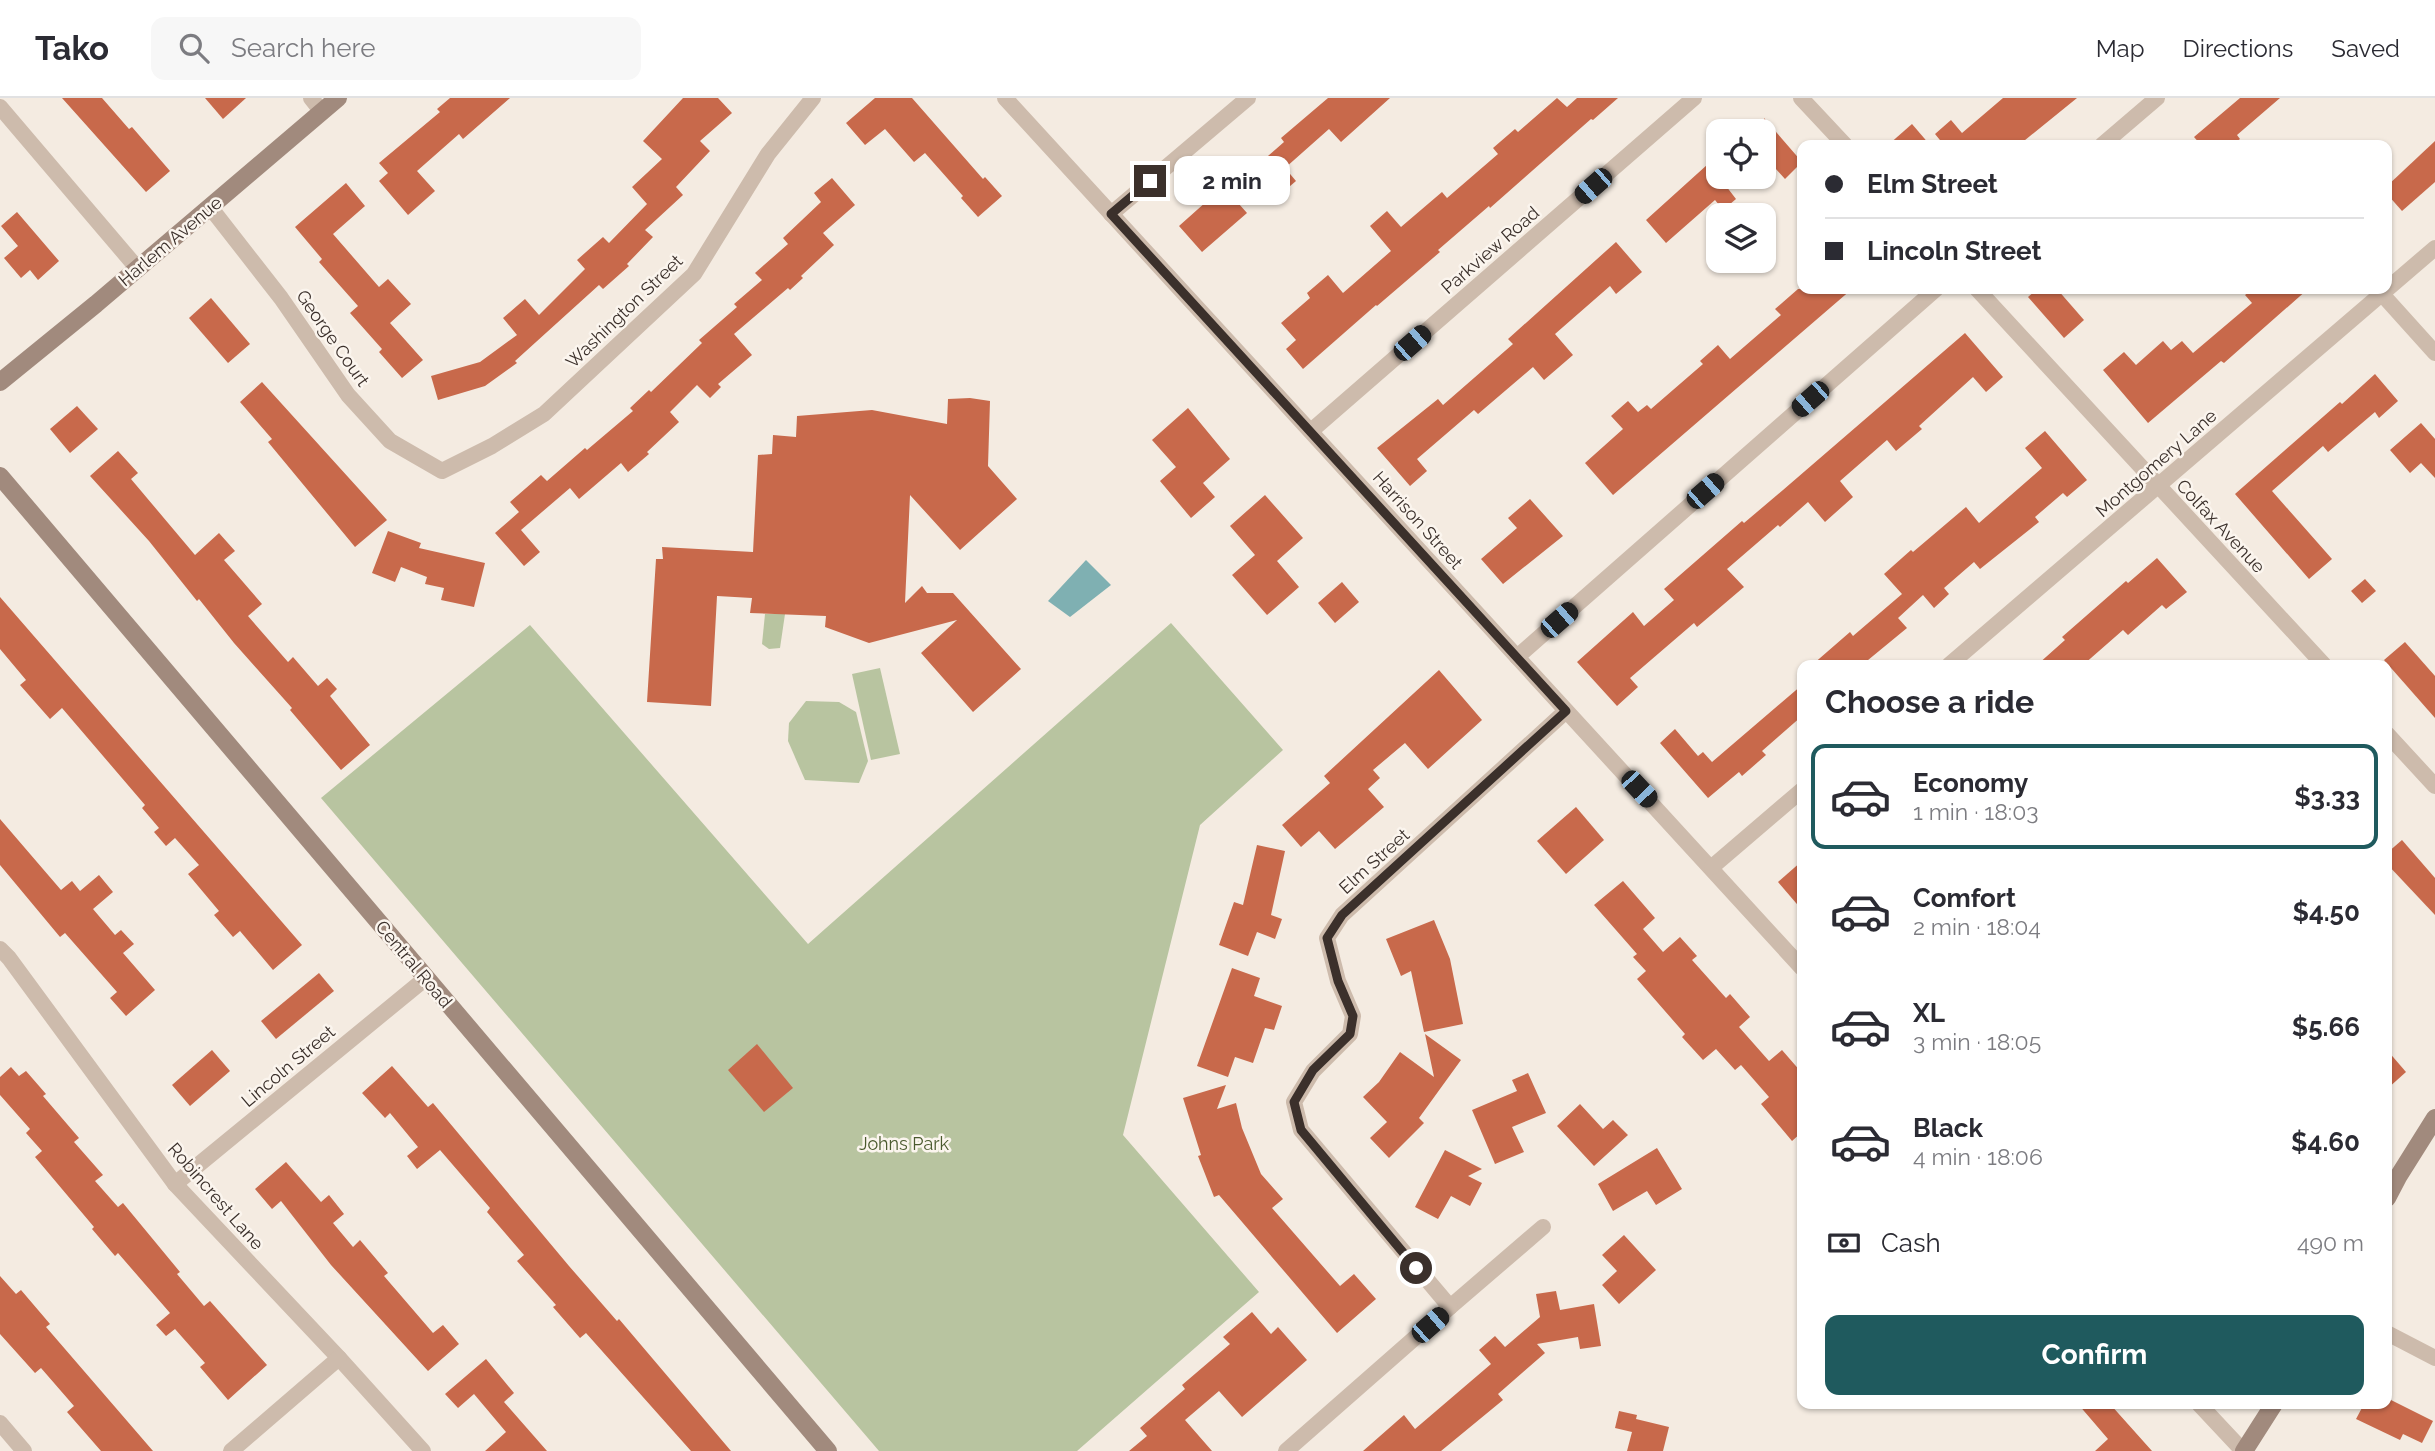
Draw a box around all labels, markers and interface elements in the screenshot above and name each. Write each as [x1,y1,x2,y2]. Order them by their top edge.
search box [151,17,641,80]
text: Tako [35,29,109,68]
icon: search [175,29,213,67]
text: Search here [231,33,375,63]
text: Map [2096,34,2145,63]
text: Directions [2183,34,2293,63]
text: Saved [2331,34,2400,63]
map controls [1706,119,1776,273]
button: locate [1706,119,1776,189]
callout: 2 min [1174,156,1290,206]
car [1571,164,1616,208]
route end [1134,165,1166,197]
text: 2 min [1202,167,1262,194]
text: Elm Street [1867,169,1998,199]
street label: Harlem Avenue [114,191,226,290]
street label: Parkview Road [1437,202,1543,298]
button: layers [1706,203,1776,273]
text: Lincoln Street [1867,236,2041,266]
street label: Washington Street [561,250,687,372]
street label: George Court [292,286,374,390]
car [1390,321,1435,365]
car [1788,377,1833,421]
street label: Montgomery Lane [2091,405,2221,521]
street label: Harrison Street [1369,467,1467,573]
car [1683,469,1728,513]
street label: Colfax Avenue [2172,475,2270,577]
car [1537,598,1582,642]
text: Choose a ride [1825,683,2034,720]
icon: car [1829,765,1892,828]
car [1617,766,1662,812]
text: Economy [1913,768,2028,798]
text: $3.33 [2294,782,2360,812]
text: 1 min · 18:03 [1913,798,2039,825]
street label: Elm Street [1335,824,1413,898]
icon: car [1829,880,1892,943]
text: Comfort [1913,883,2016,913]
text: $4.50 [2292,897,2360,927]
text: 2 min · 18:04 [1913,913,2041,940]
street label: Central Road [371,916,457,1012]
icon: car [1829,995,1892,1058]
text: XL [1913,998,1945,1028]
text: $5.66 [2292,1012,2360,1042]
street label: Lincoln Street [237,1021,339,1111]
text: 3 min · 18:05 [1913,1028,2041,1055]
icon: car [1829,1110,1892,1173]
text: Black [1913,1113,1983,1143]
text: $4.60 [2291,1127,2360,1157]
park label: Johns Park [859,1133,950,1154]
street label: Robincrest Lane [164,1138,268,1254]
text: 4 min · 18:06 [1913,1143,2043,1170]
icon: cash [1825,1224,1863,1262]
text: Cash [1881,1228,1941,1258]
text: 490 m [2297,1229,2364,1256]
route start [1400,1252,1432,1284]
car [1408,1303,1453,1347]
button: Confirm [1825,1315,2364,1395]

